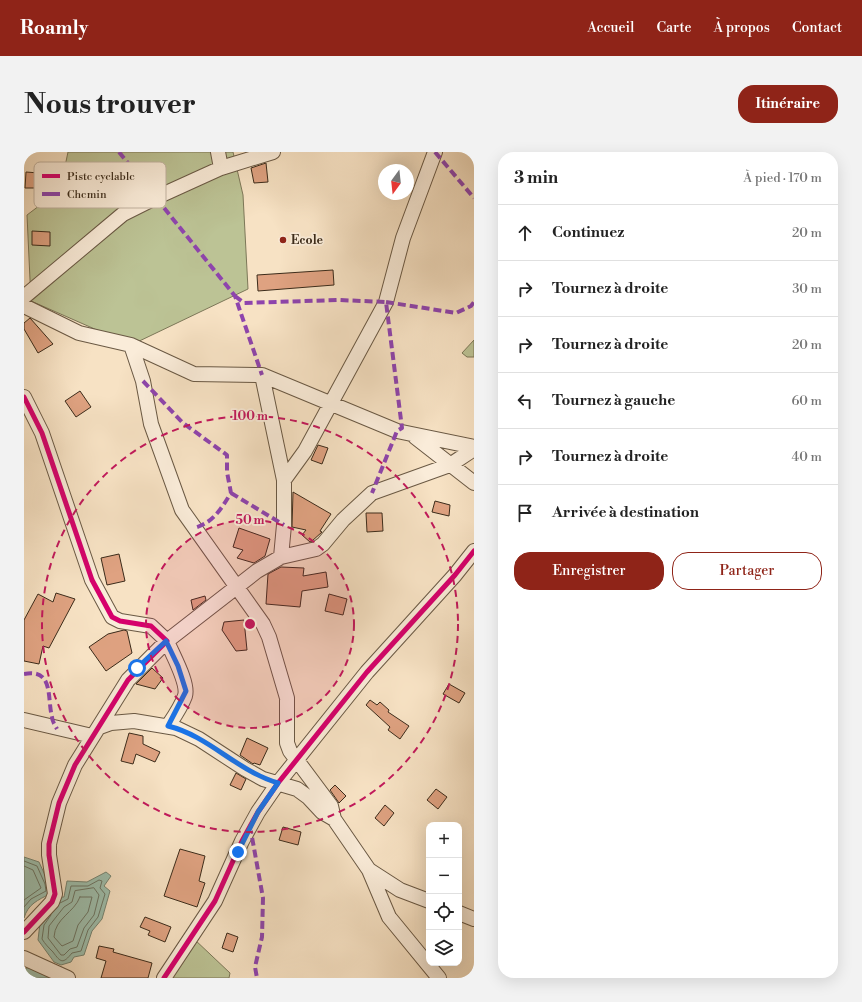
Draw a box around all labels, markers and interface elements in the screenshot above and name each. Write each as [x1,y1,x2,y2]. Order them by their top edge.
text: Roamly [20,16,88,40]
text: Accueil [587,19,634,37]
text: Carte [656,19,691,37]
text: À propos [713,19,770,37]
text: Contact [792,19,842,37]
button: Itinéraire [738,85,838,123]
text: Nous trouver [24,87,196,122]
legend [34,162,166,208]
north arrow [378,164,414,200]
text: 3 min [514,167,558,189]
text: Piste cyclable [67,170,135,184]
text: À pied · 170 m [743,170,822,186]
text: Chemin [67,188,107,202]
icon: ahead [514,222,536,244]
text: Continuez [552,223,624,242]
text: 20 m [792,225,822,241]
place label: Ecole [291,233,324,248]
marker: Ecole [278,235,288,245]
icon: right [514,278,536,300]
text: Tournez à droite [552,279,668,298]
text: 30 m [792,281,822,297]
icon: right [514,334,536,356]
text: Tournez à droite [552,335,668,354]
text: 20 m [792,337,822,353]
icon: left [514,390,536,412]
text: Tournez à gauche [552,391,675,410]
text: 60 m [791,393,822,409]
text: 100 m [232,409,268,424]
icon: right [514,446,536,468]
text: Tournez à droite [552,447,668,466]
text: 40 m [792,449,822,465]
icon: arrive [514,502,536,524]
text: Arrivée à destination [552,503,699,522]
text: 50 m [235,513,265,528]
button: Enregistrer [514,552,664,590]
button: Partager [672,552,822,590]
centre of rings [243,617,257,631]
route start [128,659,146,677]
map controls [426,822,462,966]
button: + [426,822,462,858]
route end [229,843,247,861]
button: − [426,858,462,894]
button: locate [426,894,462,930]
button: layers [426,930,462,966]

